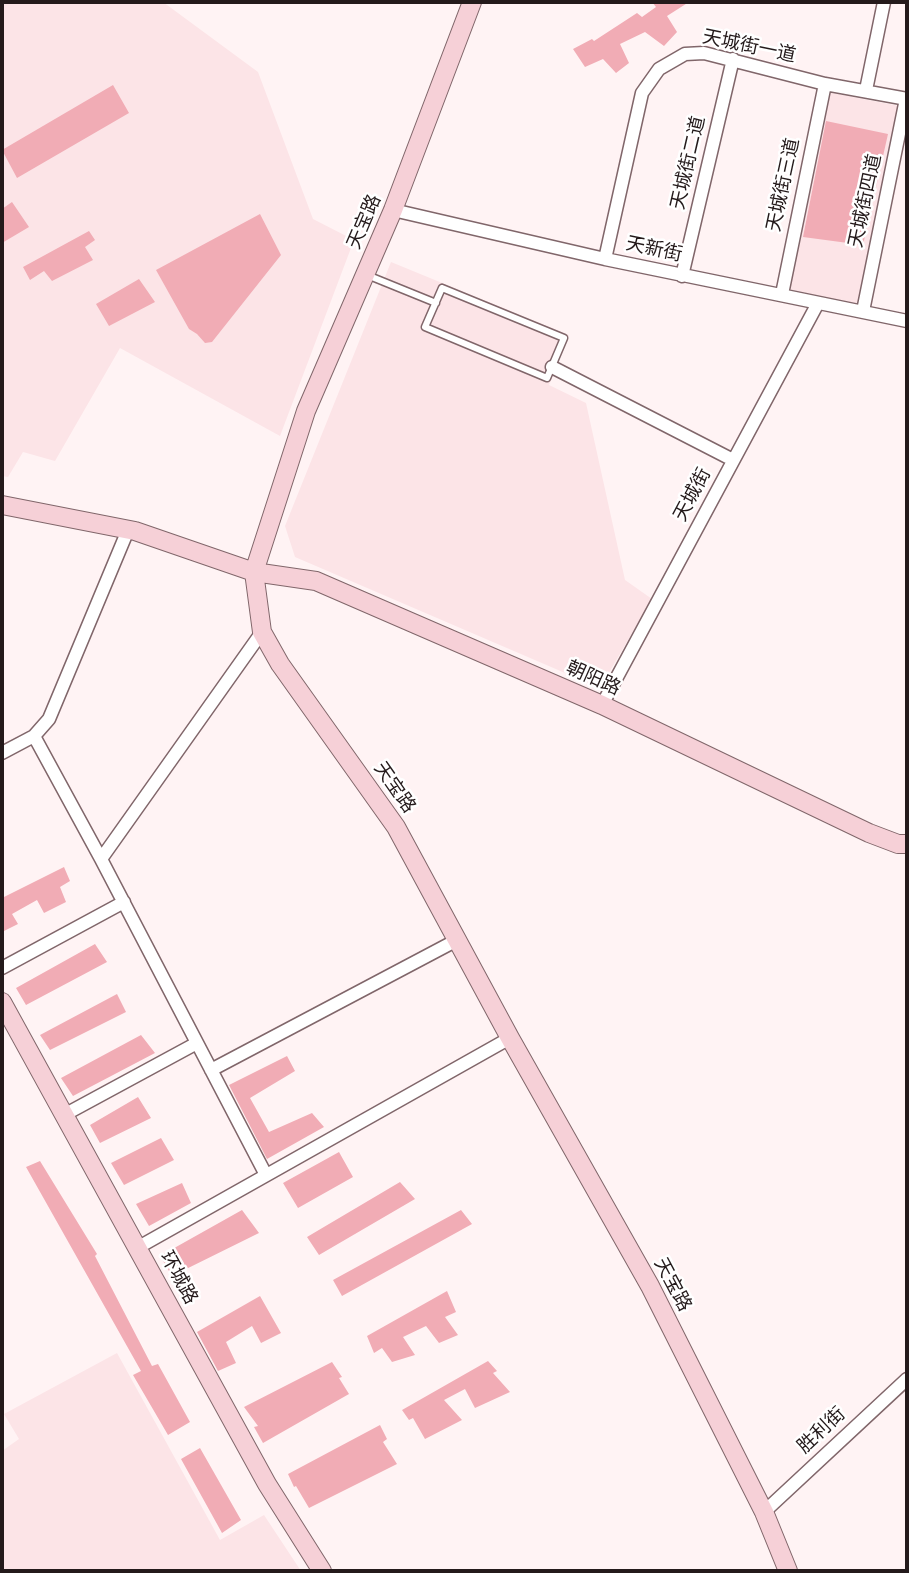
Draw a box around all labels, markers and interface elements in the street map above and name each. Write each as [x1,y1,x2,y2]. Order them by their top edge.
street label: 天城街一道 [700,26,798,68]
street label: 天城街二道 [667,114,711,212]
street label: 天城街三道 [763,136,805,234]
street label: 天城街四道 [845,152,887,250]
street label: 天宝路 [343,191,387,253]
street label: 天新街 [624,233,684,267]
street label: 天城街 [670,464,716,526]
street label: 朝阳路 [562,657,624,701]
street label: 天宝路 [368,758,420,818]
street label: 环城路 [154,1248,202,1308]
street label: 天宝路 [649,1254,695,1316]
street label: 胜利街 [793,1403,851,1459]

